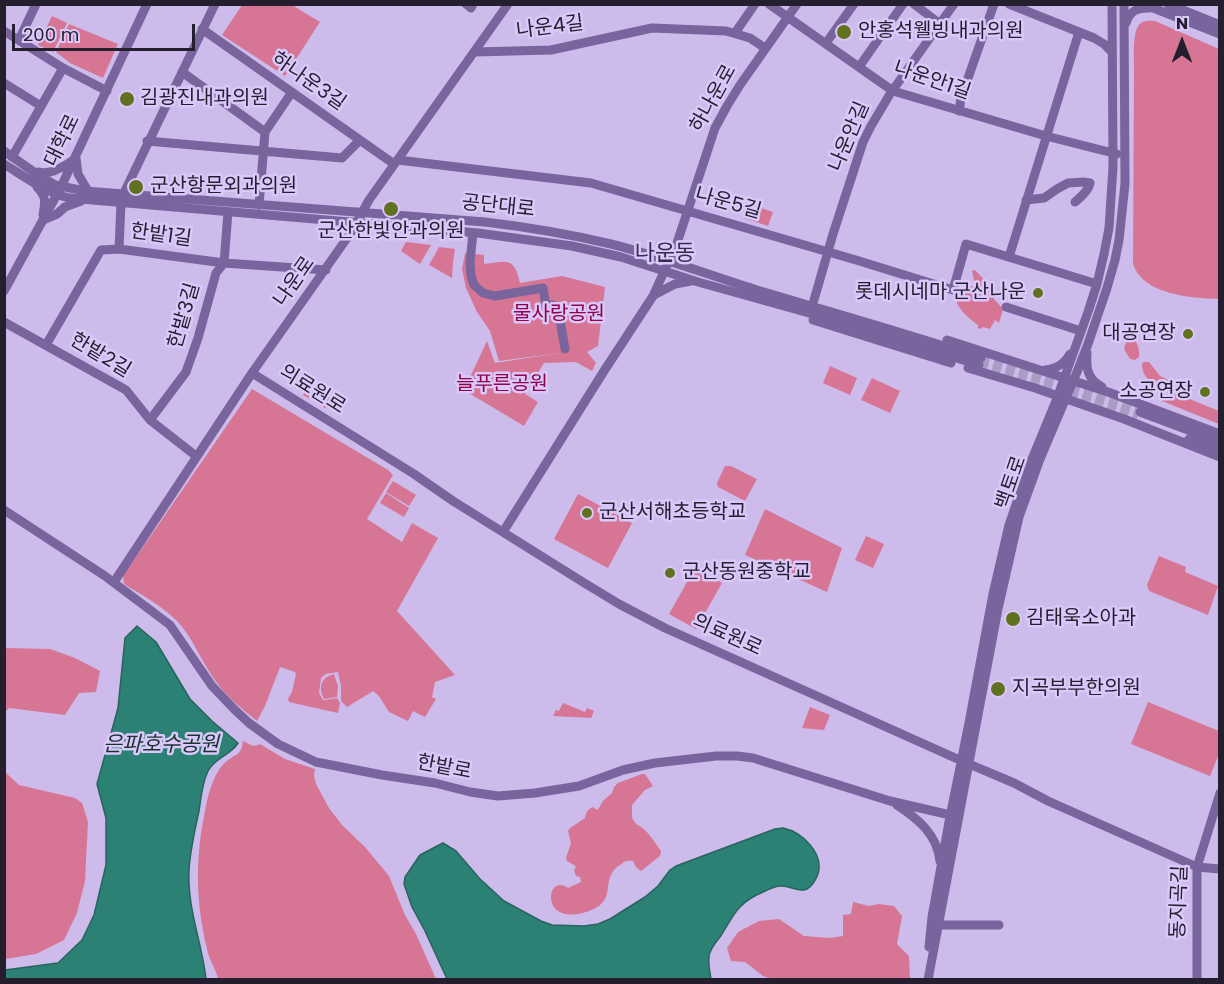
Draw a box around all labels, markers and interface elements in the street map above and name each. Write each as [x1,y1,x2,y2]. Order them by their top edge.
scale bar [15,12,198,50]
street label: 나운4길 [515,12,585,44]
north arrow [1152,12,1212,72]
text: N [1176,12,1188,35]
place label: 안홍석웰빙내과의원 [858,20,1024,44]
text: 200 m [23,22,79,47]
marker: 안홍석웰빙내과의원 [835,23,853,41]
street label: 하나운3길 [266,48,350,116]
street label: 나운안1길 [890,57,974,105]
street label: 하나운로 [686,61,742,137]
place label: 김광진내과의원 [140,87,269,111]
marker: 김광진내과의원 [118,90,136,108]
street label: 나운안길 [825,98,875,176]
street label: 대학로 [40,111,86,171]
place label: 군산항문외과의원 [150,175,297,199]
marker: 군산항문외과의원 [127,178,145,196]
street label: 나운5길 [692,183,764,225]
street label: 공단대로 [460,191,536,223]
marker: 군산한빛안과의원 [382,200,400,218]
street label: 한밭1길 [129,220,193,252]
place label: 군산한빛안과의원 [317,220,465,244]
district label: 나운동 [635,241,695,267]
street label: 나운로 [269,253,321,311]
street label: 한밭3길 [164,280,206,352]
place label: 롯데시네마 군산나운 [855,281,1026,305]
marker: 롯데시네마 군산나운 [1031,286,1045,300]
park label: 물사랑공원 [513,303,605,327]
place label: 대공연장 [1102,322,1176,346]
marker: 대공연장 [1181,327,1195,341]
street label: 한밭2길 [65,329,135,383]
street label: 의료원로 [274,360,350,420]
park label: 늘푸른공원 [456,373,548,397]
place label: 소공연장 [1119,380,1193,404]
marker: 소공연장 [1198,385,1212,399]
street label: 백토로 [992,453,1032,513]
place label: 군산서해초등학교 [599,501,746,525]
marker: 군산서해초등학교 [580,506,594,520]
place label: 군산동원중학교 [682,561,811,585]
marker: 군산동원중학교 [663,566,677,580]
place label: 김태욱소아과 [1026,607,1136,631]
street label: 의료원로 [689,610,765,662]
marker: 김태욱소아과 [1004,610,1022,628]
place label: 지곡부부한의원 [1012,677,1141,701]
marker: 지곡부부한의원 [989,680,1007,698]
water label: 은파호수공원 [103,733,219,759]
street label: 한밭로 [415,751,473,785]
street label: 동지곡길 [1167,865,1193,939]

